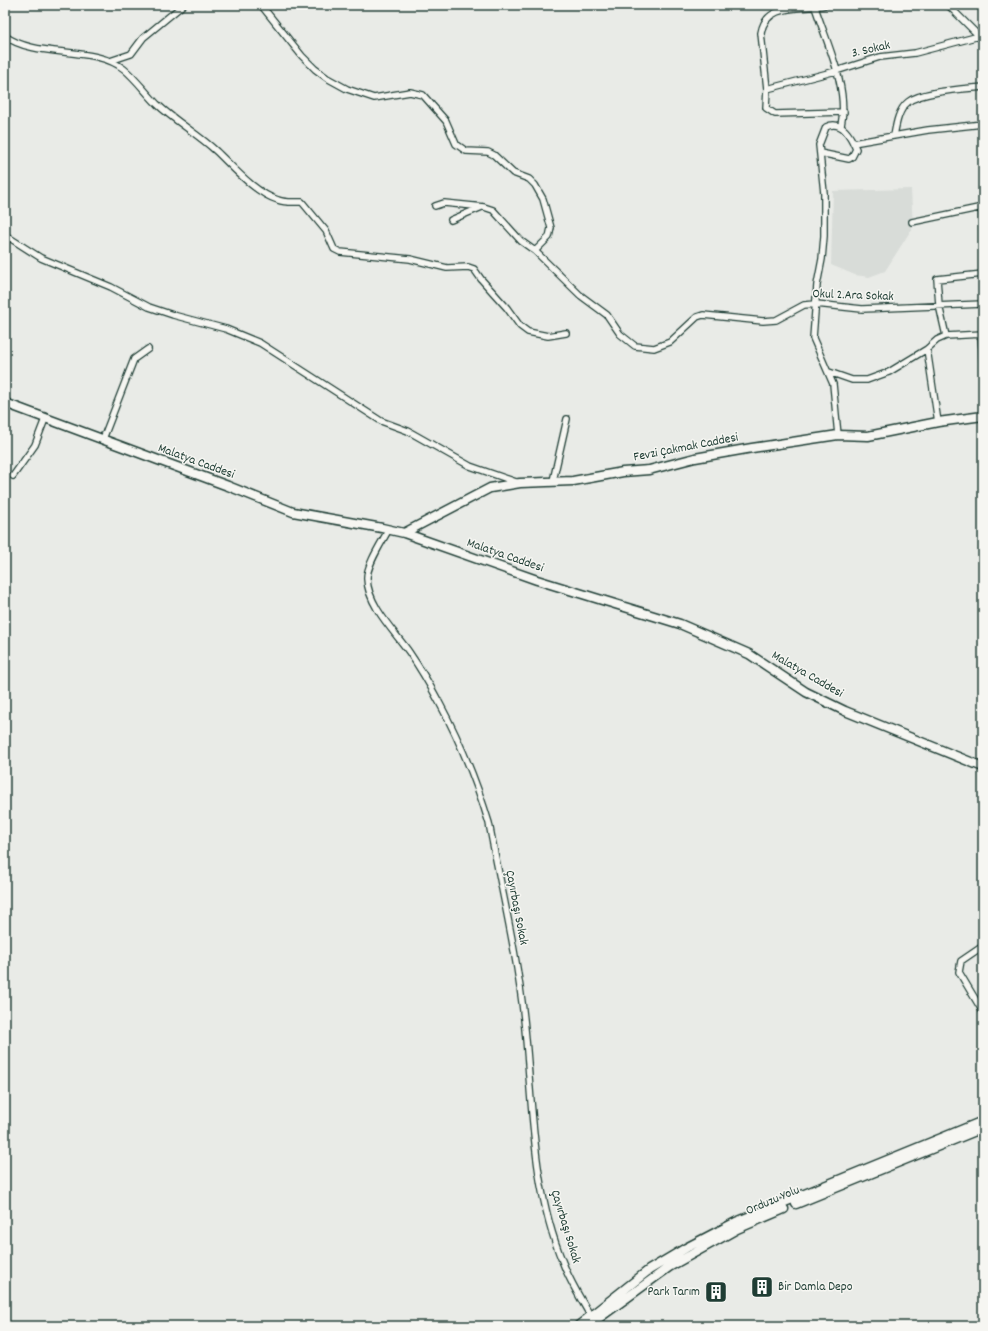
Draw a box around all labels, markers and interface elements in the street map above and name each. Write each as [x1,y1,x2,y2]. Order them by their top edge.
street label: 3. Sokak [850,36,892,64]
street label: Okul 2.Ara Sokak [812,285,894,307]
street label: Fevzi Çakmak Caddesi [632,428,741,467]
street label: Malatya Caddesi [155,439,238,485]
street label: Malatya Caddesi [464,534,547,578]
street label: Malatya Caddesi [767,647,847,704]
street label: Çayırbaşı Sokak [499,869,533,947]
street label: Orduzu Yolu [743,1181,803,1221]
street label: Çayırbaşı Sokak [545,1188,585,1266]
building icon: Bir Damla Depo [749,1274,775,1300]
place label: Bir Damla Depo [778,1278,853,1297]
building icon: Park Tarım [703,1279,729,1305]
place label: Park Tarım [647,1283,700,1302]

